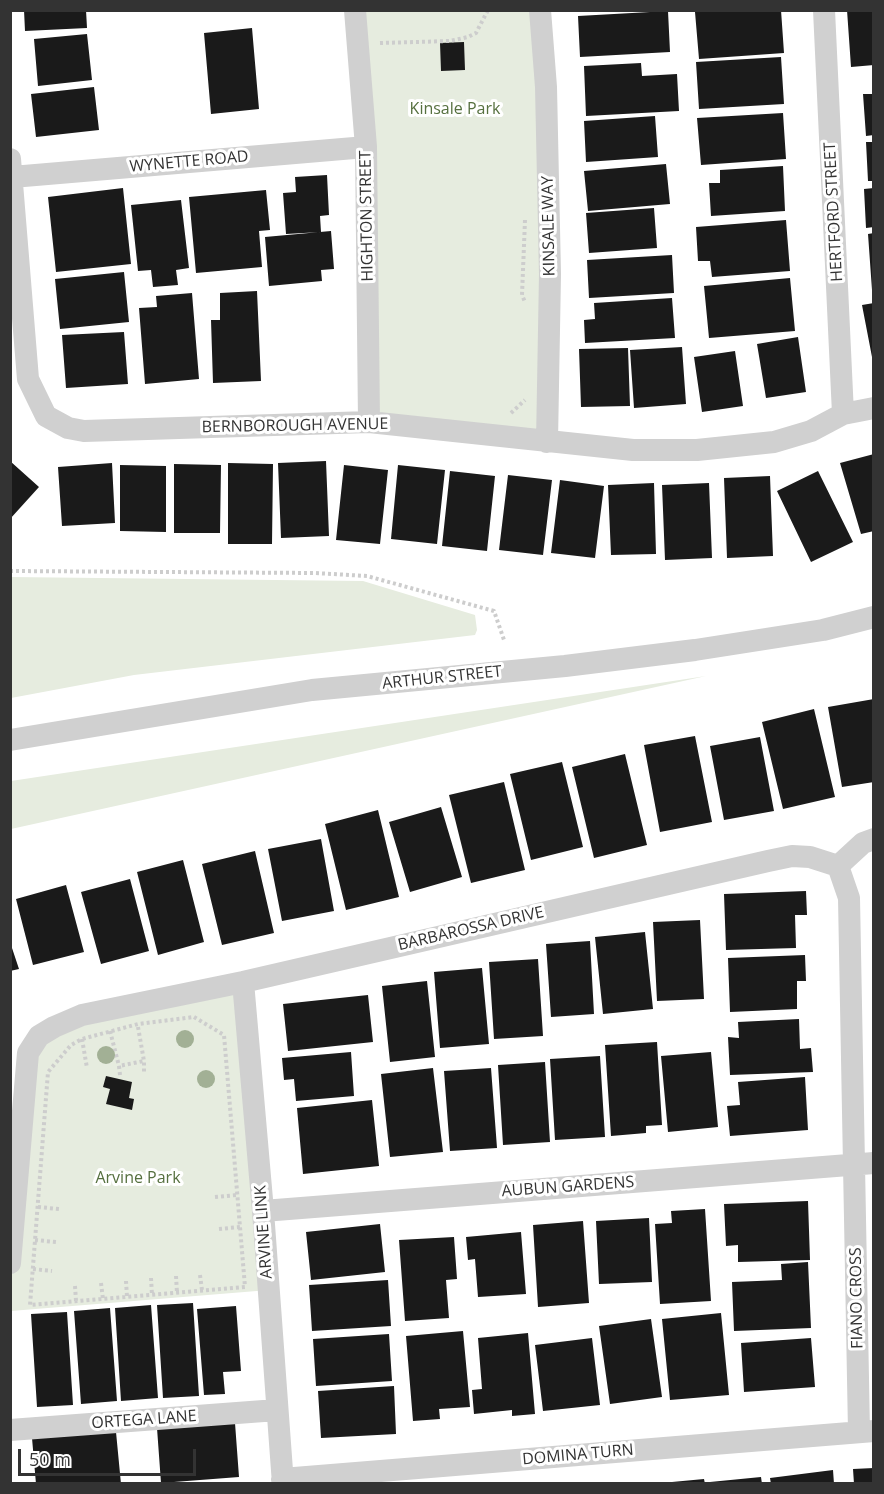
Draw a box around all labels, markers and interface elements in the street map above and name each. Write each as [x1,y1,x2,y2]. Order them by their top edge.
park label: Kinsale Park [410,99,500,119]
street label: HERTFORD STREET [821,142,847,282]
street label: WYNETTE ROAD [129,147,249,177]
street label: HIGHTON STREET [356,150,378,282]
street label: KINSALE WAY [539,176,559,276]
street label: BERNBOROUGH AVENUE [202,415,388,437]
street label: ARTHUR STREET [381,662,503,694]
street label: BARBAROSSA DRIVE [396,903,546,955]
park label: Arvine Park [95,1168,181,1188]
street label: AUBUN GARDENS [501,1173,635,1201]
street label: ARVINE LINK [251,1185,277,1279]
street label: FIANO CROSS [847,1247,867,1349]
street label: ORTEGA LANE [91,1407,197,1433]
scale bar [21,1437,200,1475]
street label: DOMINA TURN [522,1441,634,1469]
text: 50 m [29,1447,71,1471]

